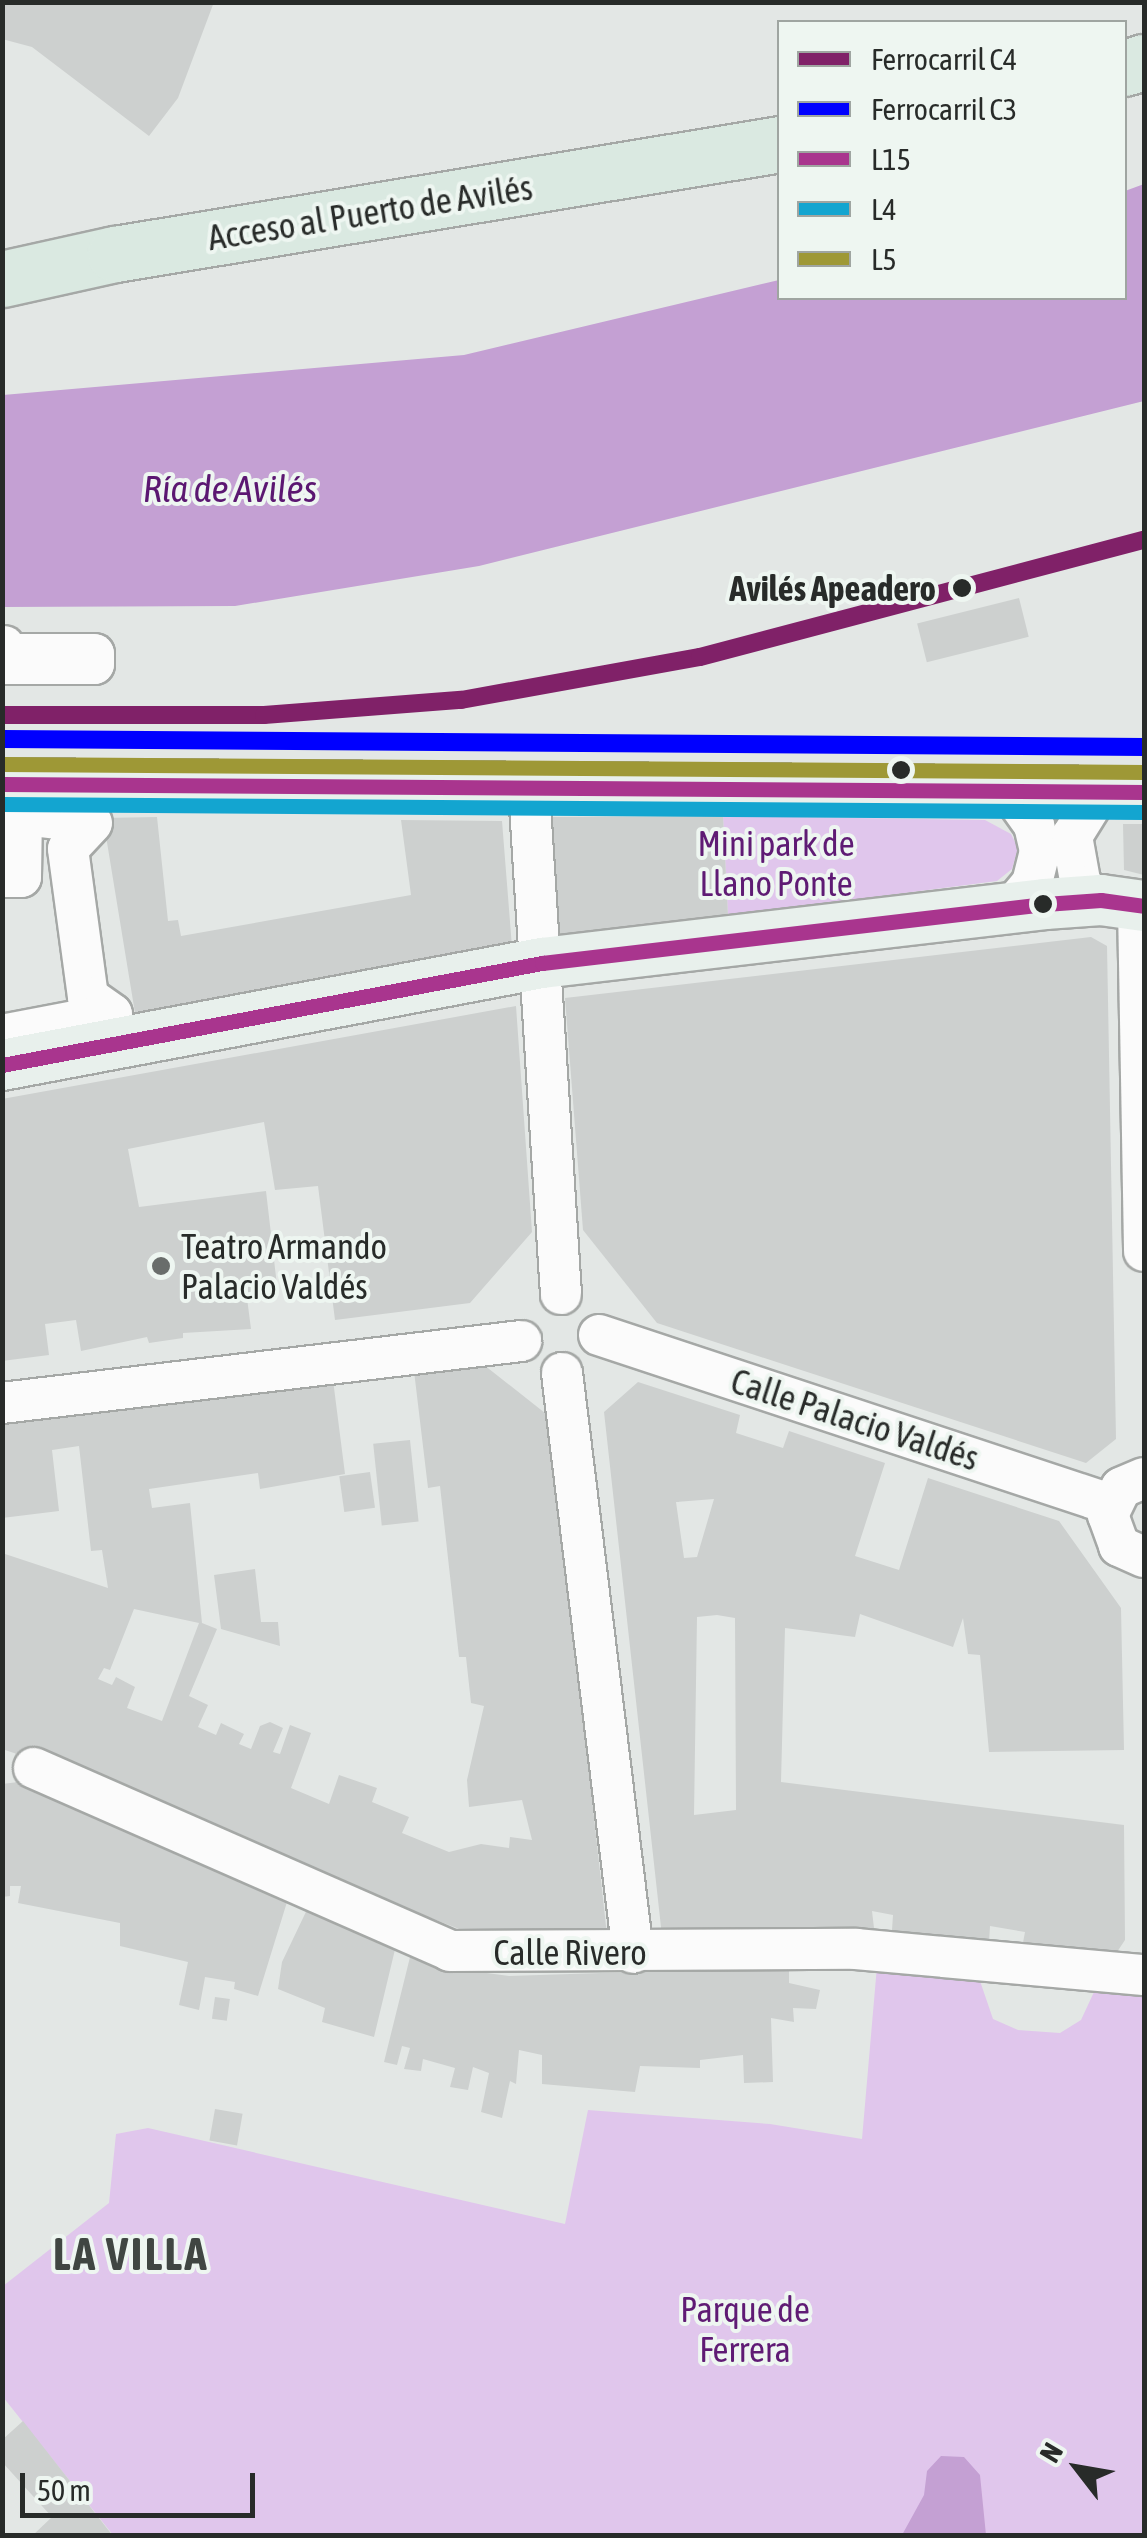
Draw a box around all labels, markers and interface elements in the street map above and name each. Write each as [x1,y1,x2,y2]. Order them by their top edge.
legend [777,20,1127,300]
text: Ferrocarril C4 [871,42,1017,76]
text: Ferrocarril C3 [871,92,1017,126]
text: L15 [871,142,911,176]
street label: Acceso al Puerto de Avilés [205,166,535,258]
text: L4 [871,192,897,226]
text: L5 [871,242,897,276]
water label: Ría de Avilés [143,466,317,512]
place label: Avilés Apeadero [729,567,936,609]
marker: Avilés Apeadero [945,571,979,605]
unlabelled marker [891,760,911,780]
park label: Mini park de Llano Ponte [697,822,855,904]
unlabelled marker [1033,894,1053,914]
place label: Teatro Armando Palacio Valdés [181,1225,387,1307]
marker: Teatro Armando Palacio Valdés [150,1255,172,1277]
street label: Calle Palacio Valdés [726,1359,984,1479]
street label: Calle Rivero [493,1931,647,1973]
district label: LA VILLA [53,2228,209,2282]
park label: Parque de Ferrera [680,2288,810,2370]
north arrow [1027,2418,1127,2518]
text: N [1033,2437,1069,2468]
scale bar [25,2453,260,2515]
text: 50 m [37,2473,91,2507]

